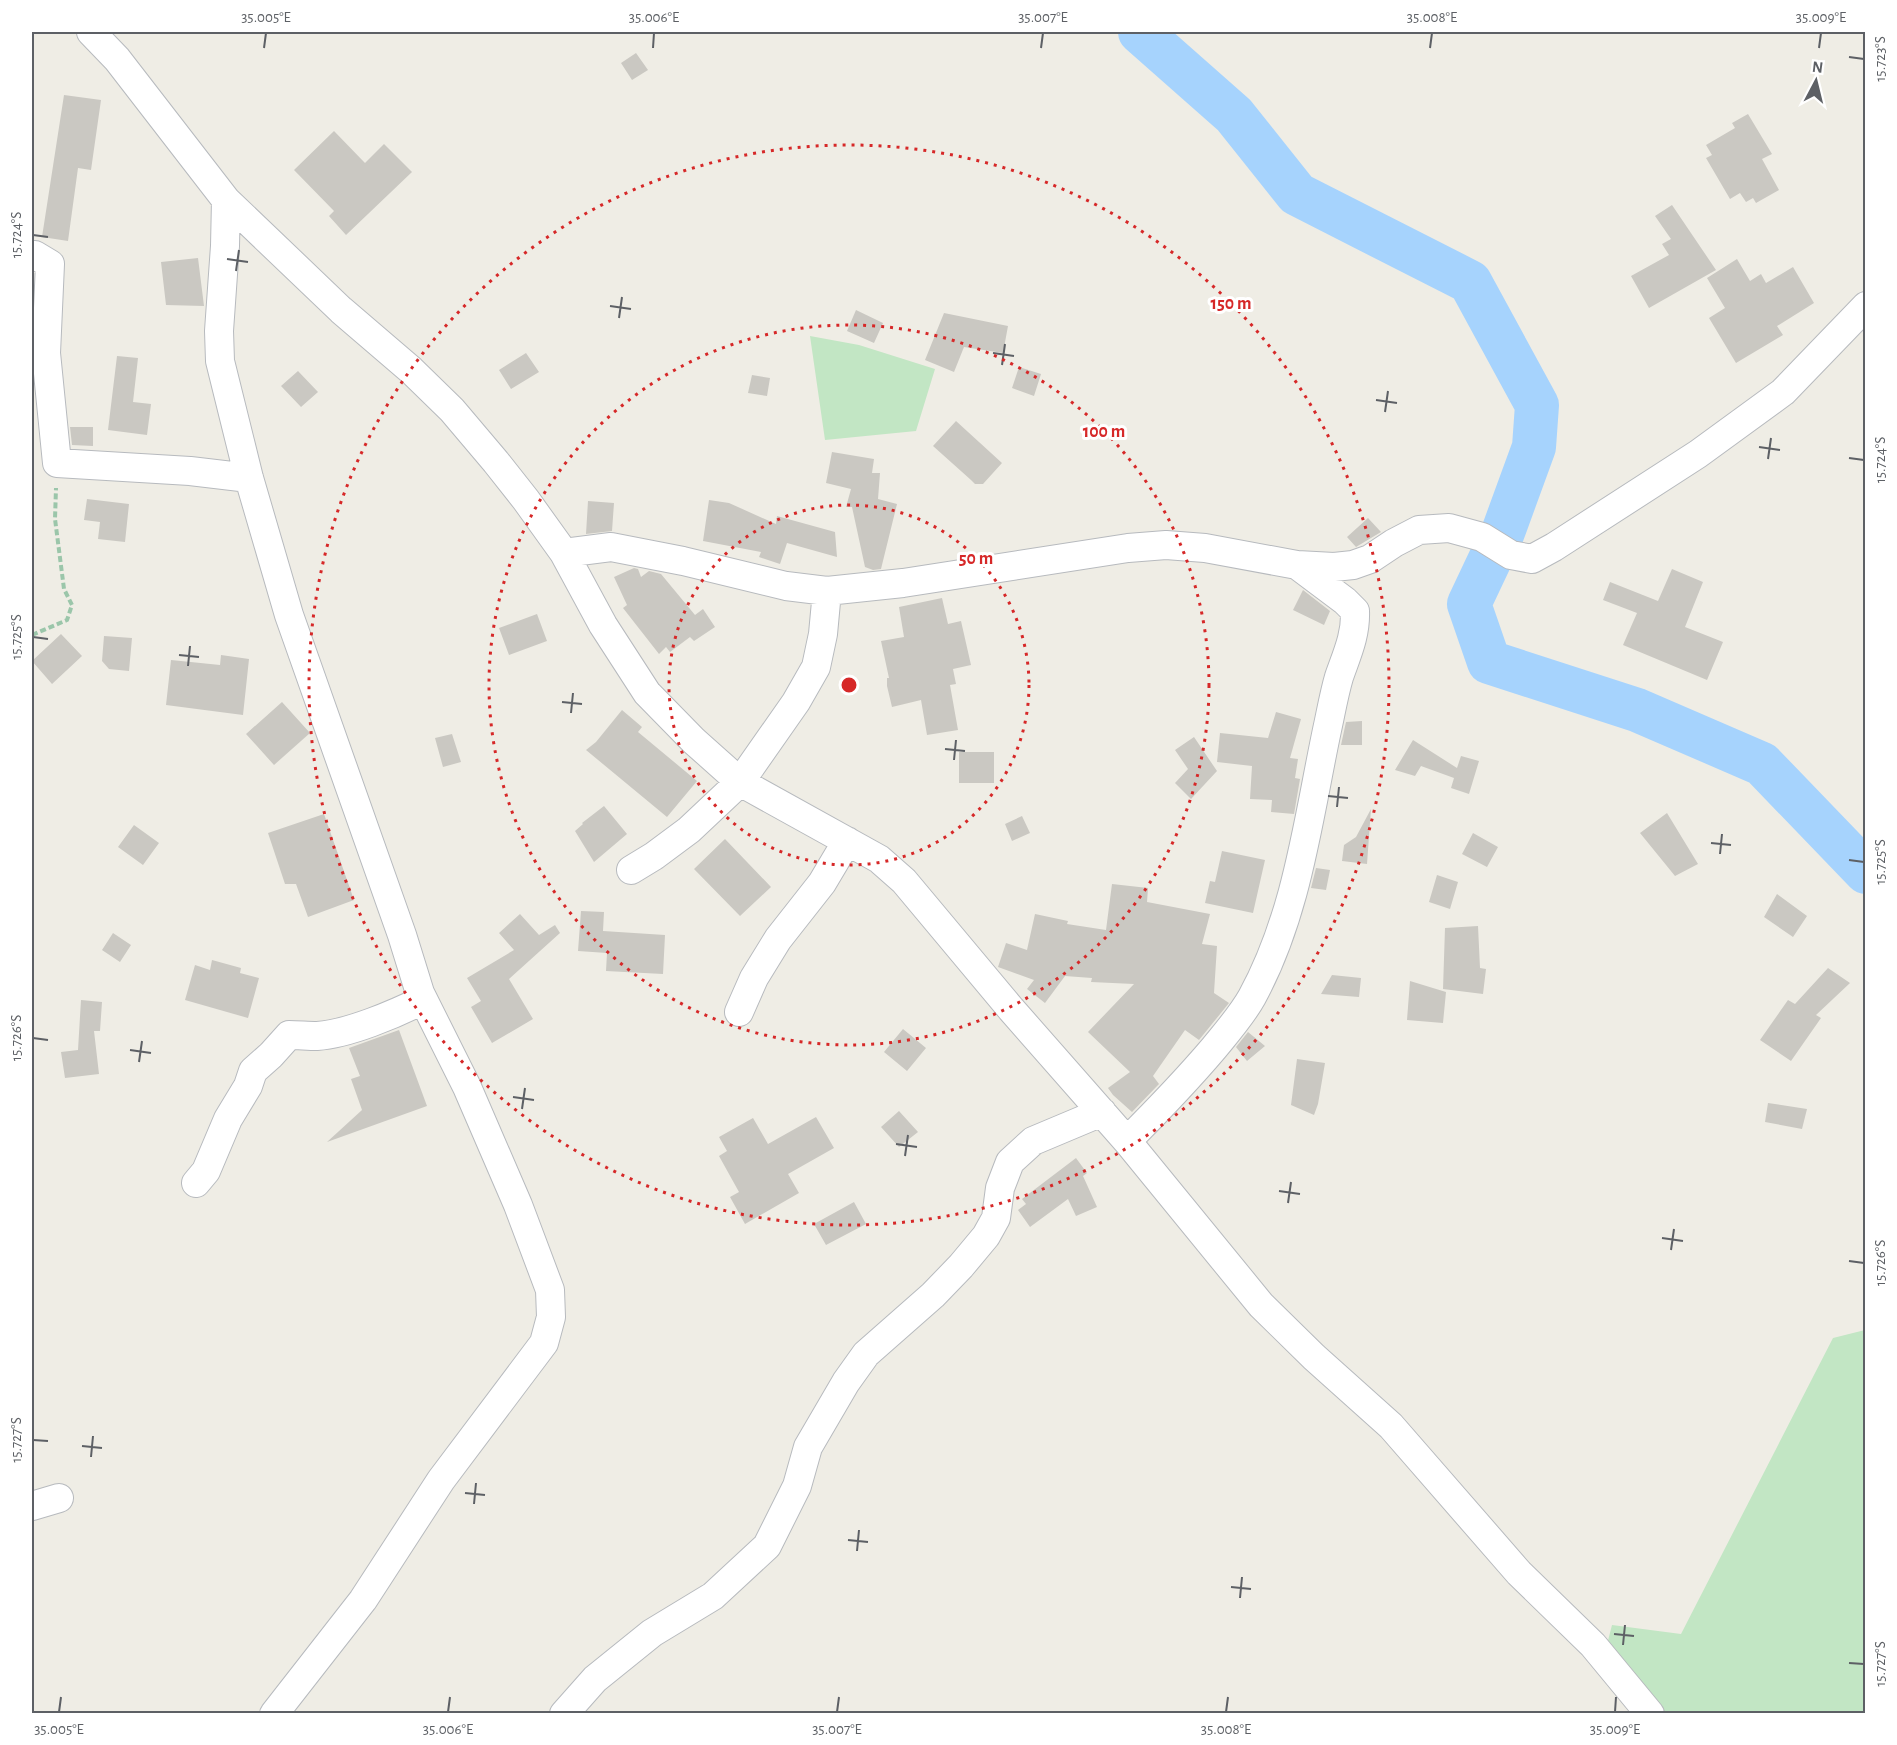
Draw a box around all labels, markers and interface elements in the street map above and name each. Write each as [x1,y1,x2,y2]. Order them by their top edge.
text: 35.005°E [241,10,291,25]
text: 35.006°E [629,10,679,25]
text: 35.007°E [1018,10,1068,25]
text: 35.008°E [1407,10,1457,25]
text: 35.009°E [1796,10,1846,25]
text: 15.723°S [1873,36,1888,82]
north arrow [1786,51,1846,111]
text: N [1811,58,1824,76]
text: 15.724°S [9,212,24,258]
text: 150 m [1211,295,1251,313]
text: 100 m [1083,423,1125,441]
text: 15.724°S [1873,437,1888,483]
text: 50 m [959,550,993,568]
text: 15.725°S [9,614,24,660]
centre of rings [839,675,859,695]
text: 15.725°S [1873,839,1888,885]
text: 15.726°S [9,1015,24,1061]
text: 15.726°S [1873,1240,1888,1286]
text: 15.727°S [9,1417,24,1463]
text: 15.727°S [1873,1641,1888,1687]
text: 35.005°E [34,1722,84,1737]
text: 35.006°E [423,1722,473,1737]
text: 35.007°E [812,1722,862,1737]
text: 35.008°E [1201,1722,1251,1737]
text: 35.009°E [1590,1722,1640,1737]

